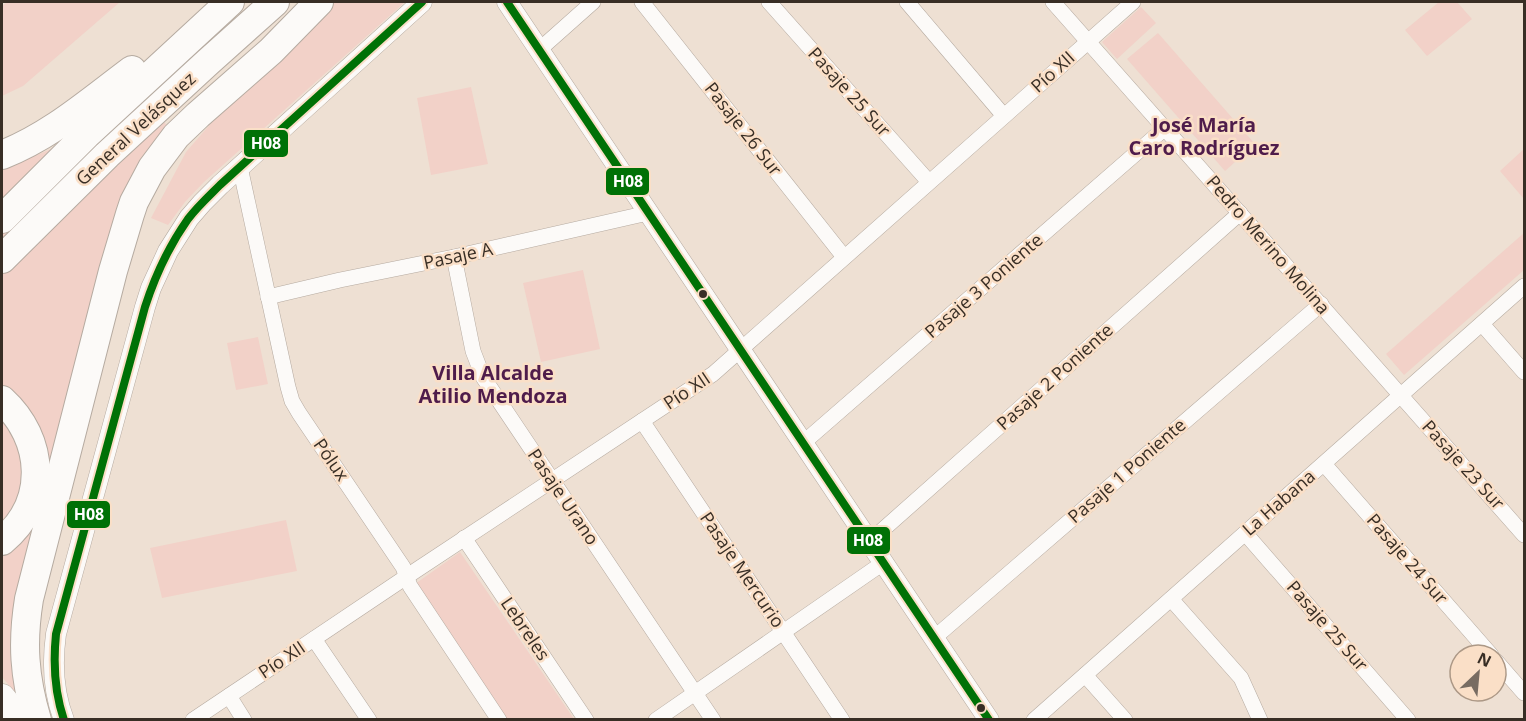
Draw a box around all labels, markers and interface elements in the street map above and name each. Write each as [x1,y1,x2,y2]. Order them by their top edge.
street label: Pasaje 25 Sur [803,42,897,142]
street label: Pío XII [1025,45,1079,97]
street label: General Velásquez [70,66,200,190]
street label: Pasaje 26 Sur [700,77,788,181]
district label: José María Caro Rodríguez [1129,111,1280,161]
line badge: H08 [243,129,289,158]
text: H08 [251,132,281,154]
line badge: H08 [605,167,650,196]
text: H08 [613,170,643,192]
street label: Pedro Merino Molina [1202,170,1336,319]
street label: Pasaje 3 Poniente [919,227,1047,343]
street label: Pasaje A [421,236,495,274]
unlabelled marker [697,288,709,300]
street label: Pasaje 2 Poniente [991,318,1118,435]
district label: Villa Alcalde Atilio Mendoza [418,359,568,409]
street label: Pío XII [658,366,714,414]
street label: Pasaje 1 Poniente [1062,412,1190,528]
street label: Pasaje 23 Sur [1417,415,1511,515]
street label: Pólux [309,433,355,486]
street label: Pasaje Urano [523,444,605,549]
street label: La Habana [1237,464,1320,541]
line badge: H08 [66,500,111,529]
text: H08 [74,503,104,525]
street label: Pasaje Mercurio [695,507,790,632]
street label: Pasaje 24 Sur [1362,508,1454,609]
line badge: H08 [846,526,891,555]
text: H08 [853,529,883,551]
street label: Pasaje 25 Sur [1282,575,1374,676]
street label: Lebreles [496,592,556,665]
street label: Pío XII [253,635,309,683]
north arrow [1448,643,1508,703]
text: N [1474,647,1495,672]
unlabelled marker [975,702,987,714]

